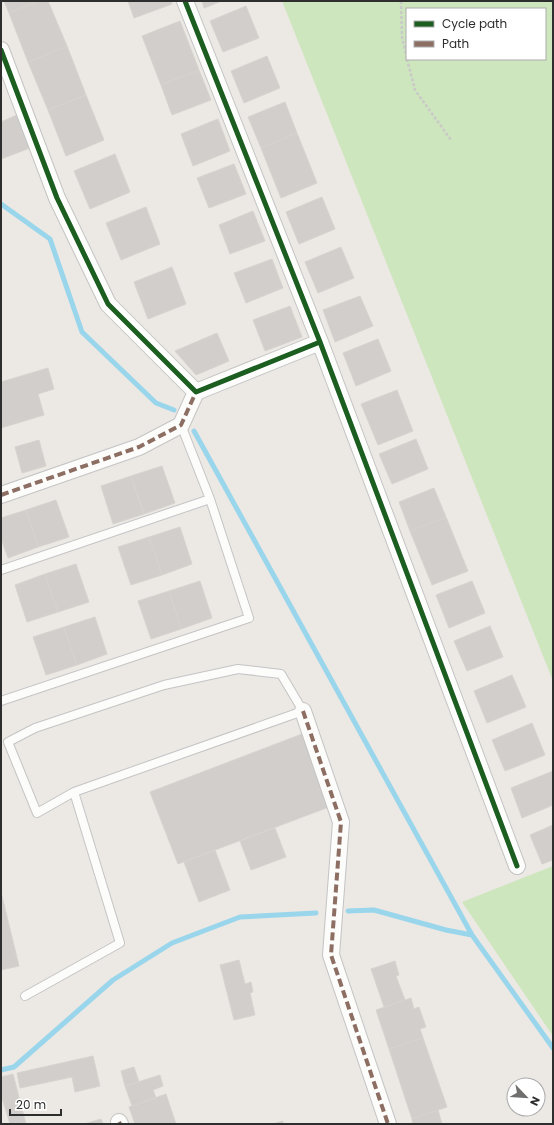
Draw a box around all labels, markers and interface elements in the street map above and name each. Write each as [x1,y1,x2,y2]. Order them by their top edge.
legend [406,8,546,60]
text: Cycle path [442,15,507,32]
text: Path [442,35,469,52]
north arrow [506,1077,546,1117]
scale bar [10,1091,61,1117]
text: N [526,1094,544,1108]
text: 20 m [16,1096,46,1113]

